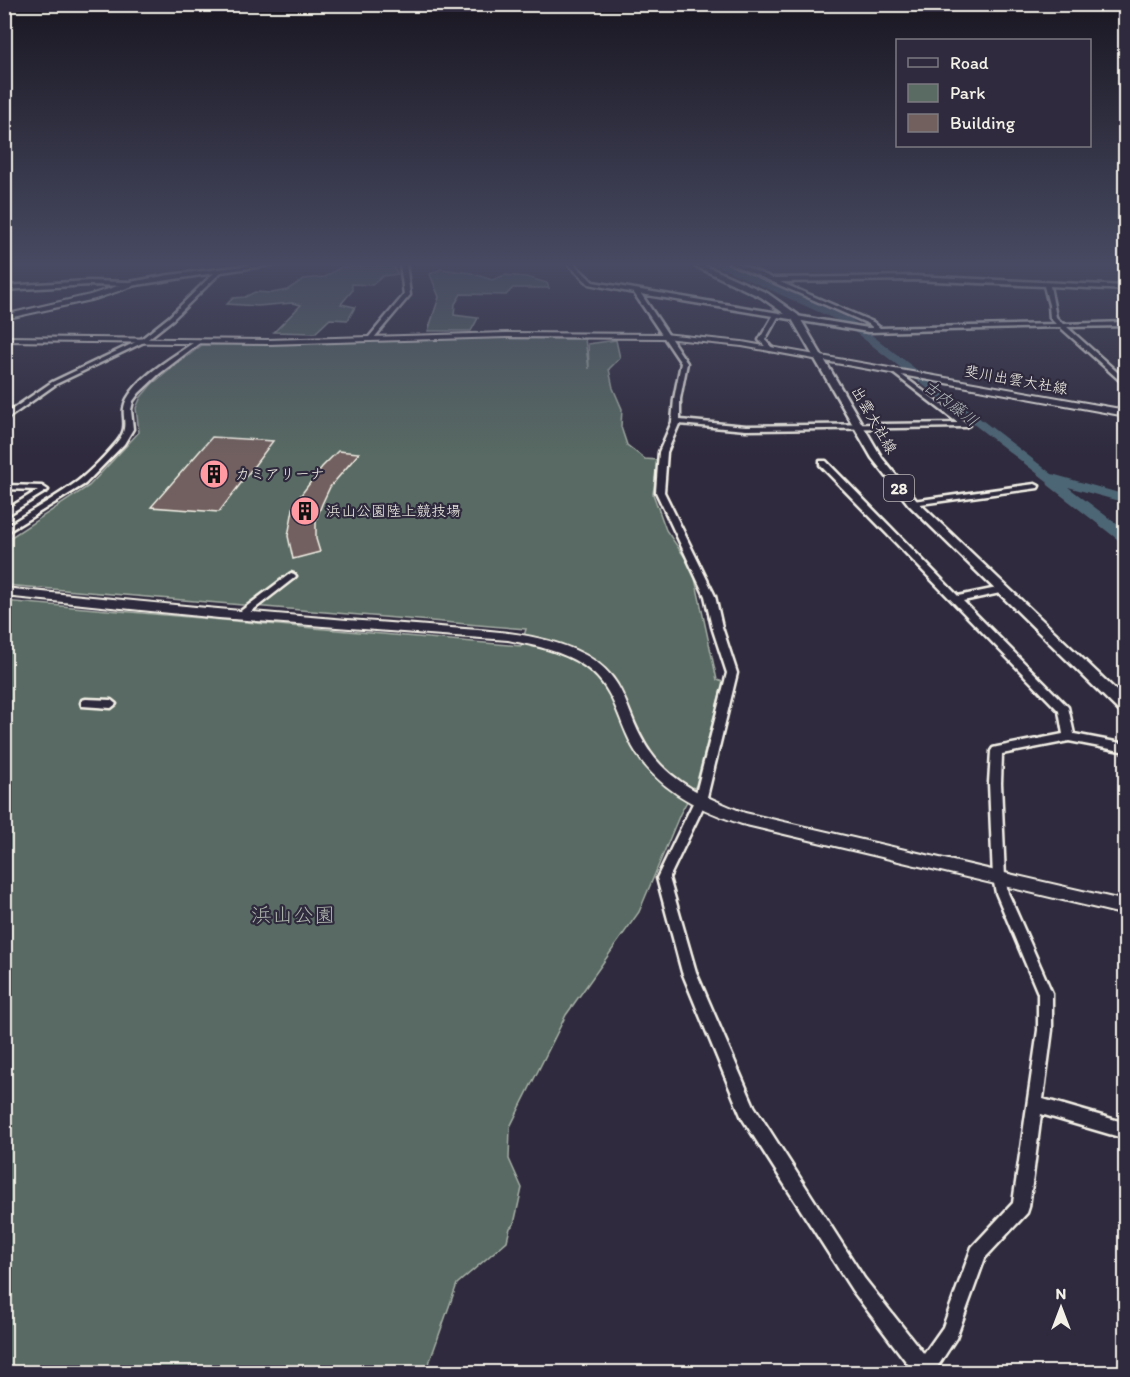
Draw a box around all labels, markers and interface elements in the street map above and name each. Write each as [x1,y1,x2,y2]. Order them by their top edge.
legend [896,39,1091,147]
text: Road [950,52,989,74]
text: Park [950,82,985,104]
text: Building [950,112,1016,134]
street label: 斐川出雲大社線 [963,362,1069,398]
water label: 古内藤川 [920,376,982,430]
street label: 出雲大社線 [847,383,901,457]
building icon: カミアリーナ [198,458,230,490]
place label: カミアリーナ [235,465,325,483]
road number: 28 [884,475,914,501]
building icon: 浜山公園陸上競技場 [289,495,321,527]
place label: 浜山公園陸上競技場 [326,502,461,520]
park label: 浜山公園 [251,902,335,927]
north arrow [1031,1278,1091,1338]
text: N [1056,1284,1066,1303]

